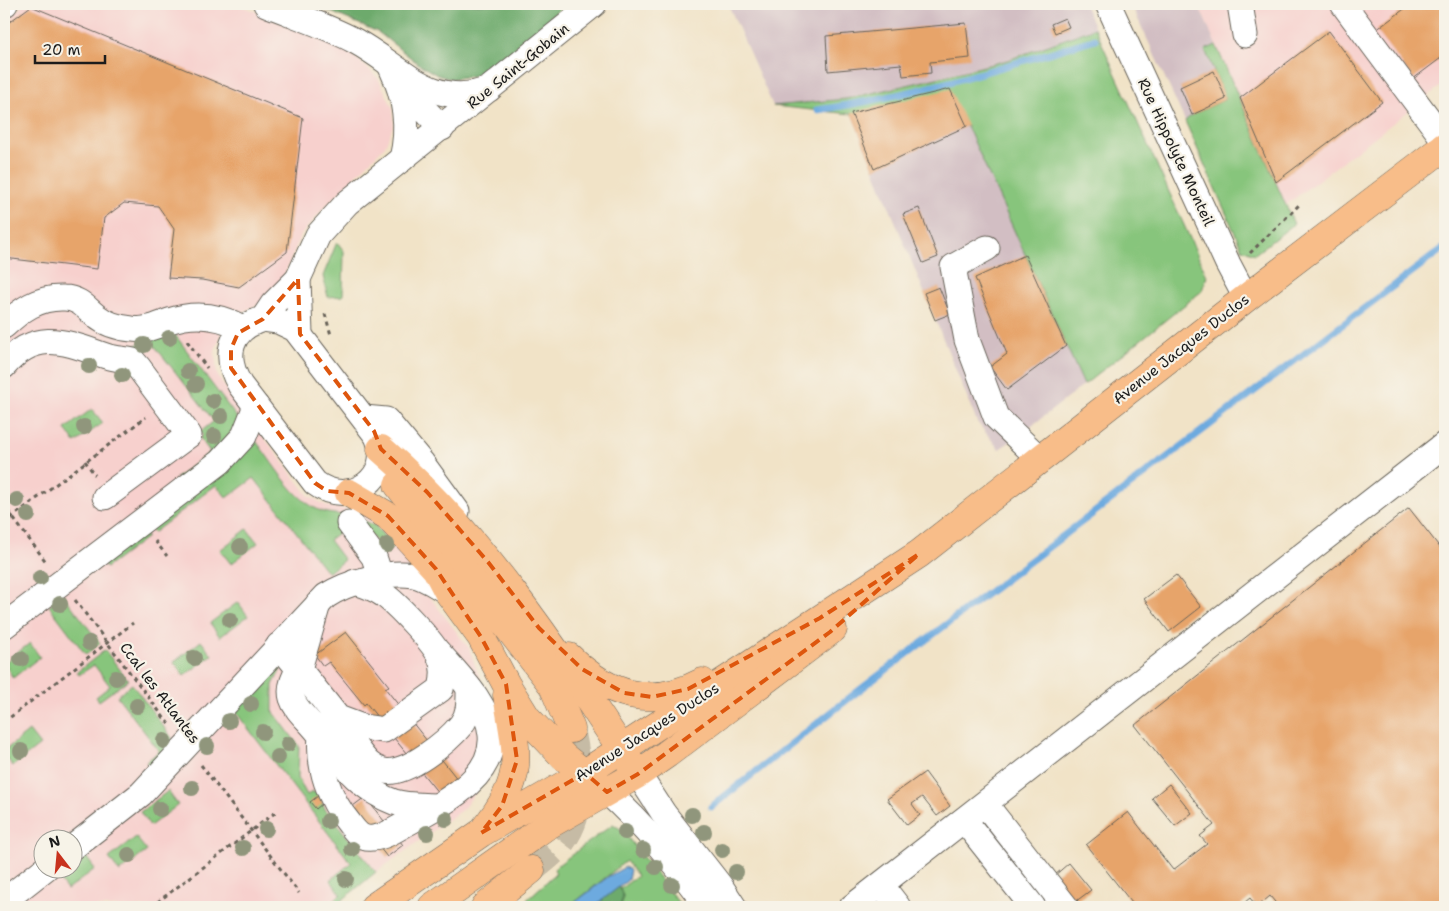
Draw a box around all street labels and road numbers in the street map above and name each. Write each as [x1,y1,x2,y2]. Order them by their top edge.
street label: Rue Saint-Gobain [463,19,573,113]
street label: Rue Hippolyte Monteil [1133,75,1219,230]
street label: Avenue Jacques Duclos [1109,289,1253,409]
street label: Ccal les Atlantes [115,638,205,748]
street label: Avenue Jacques Duclos [571,678,723,786]

